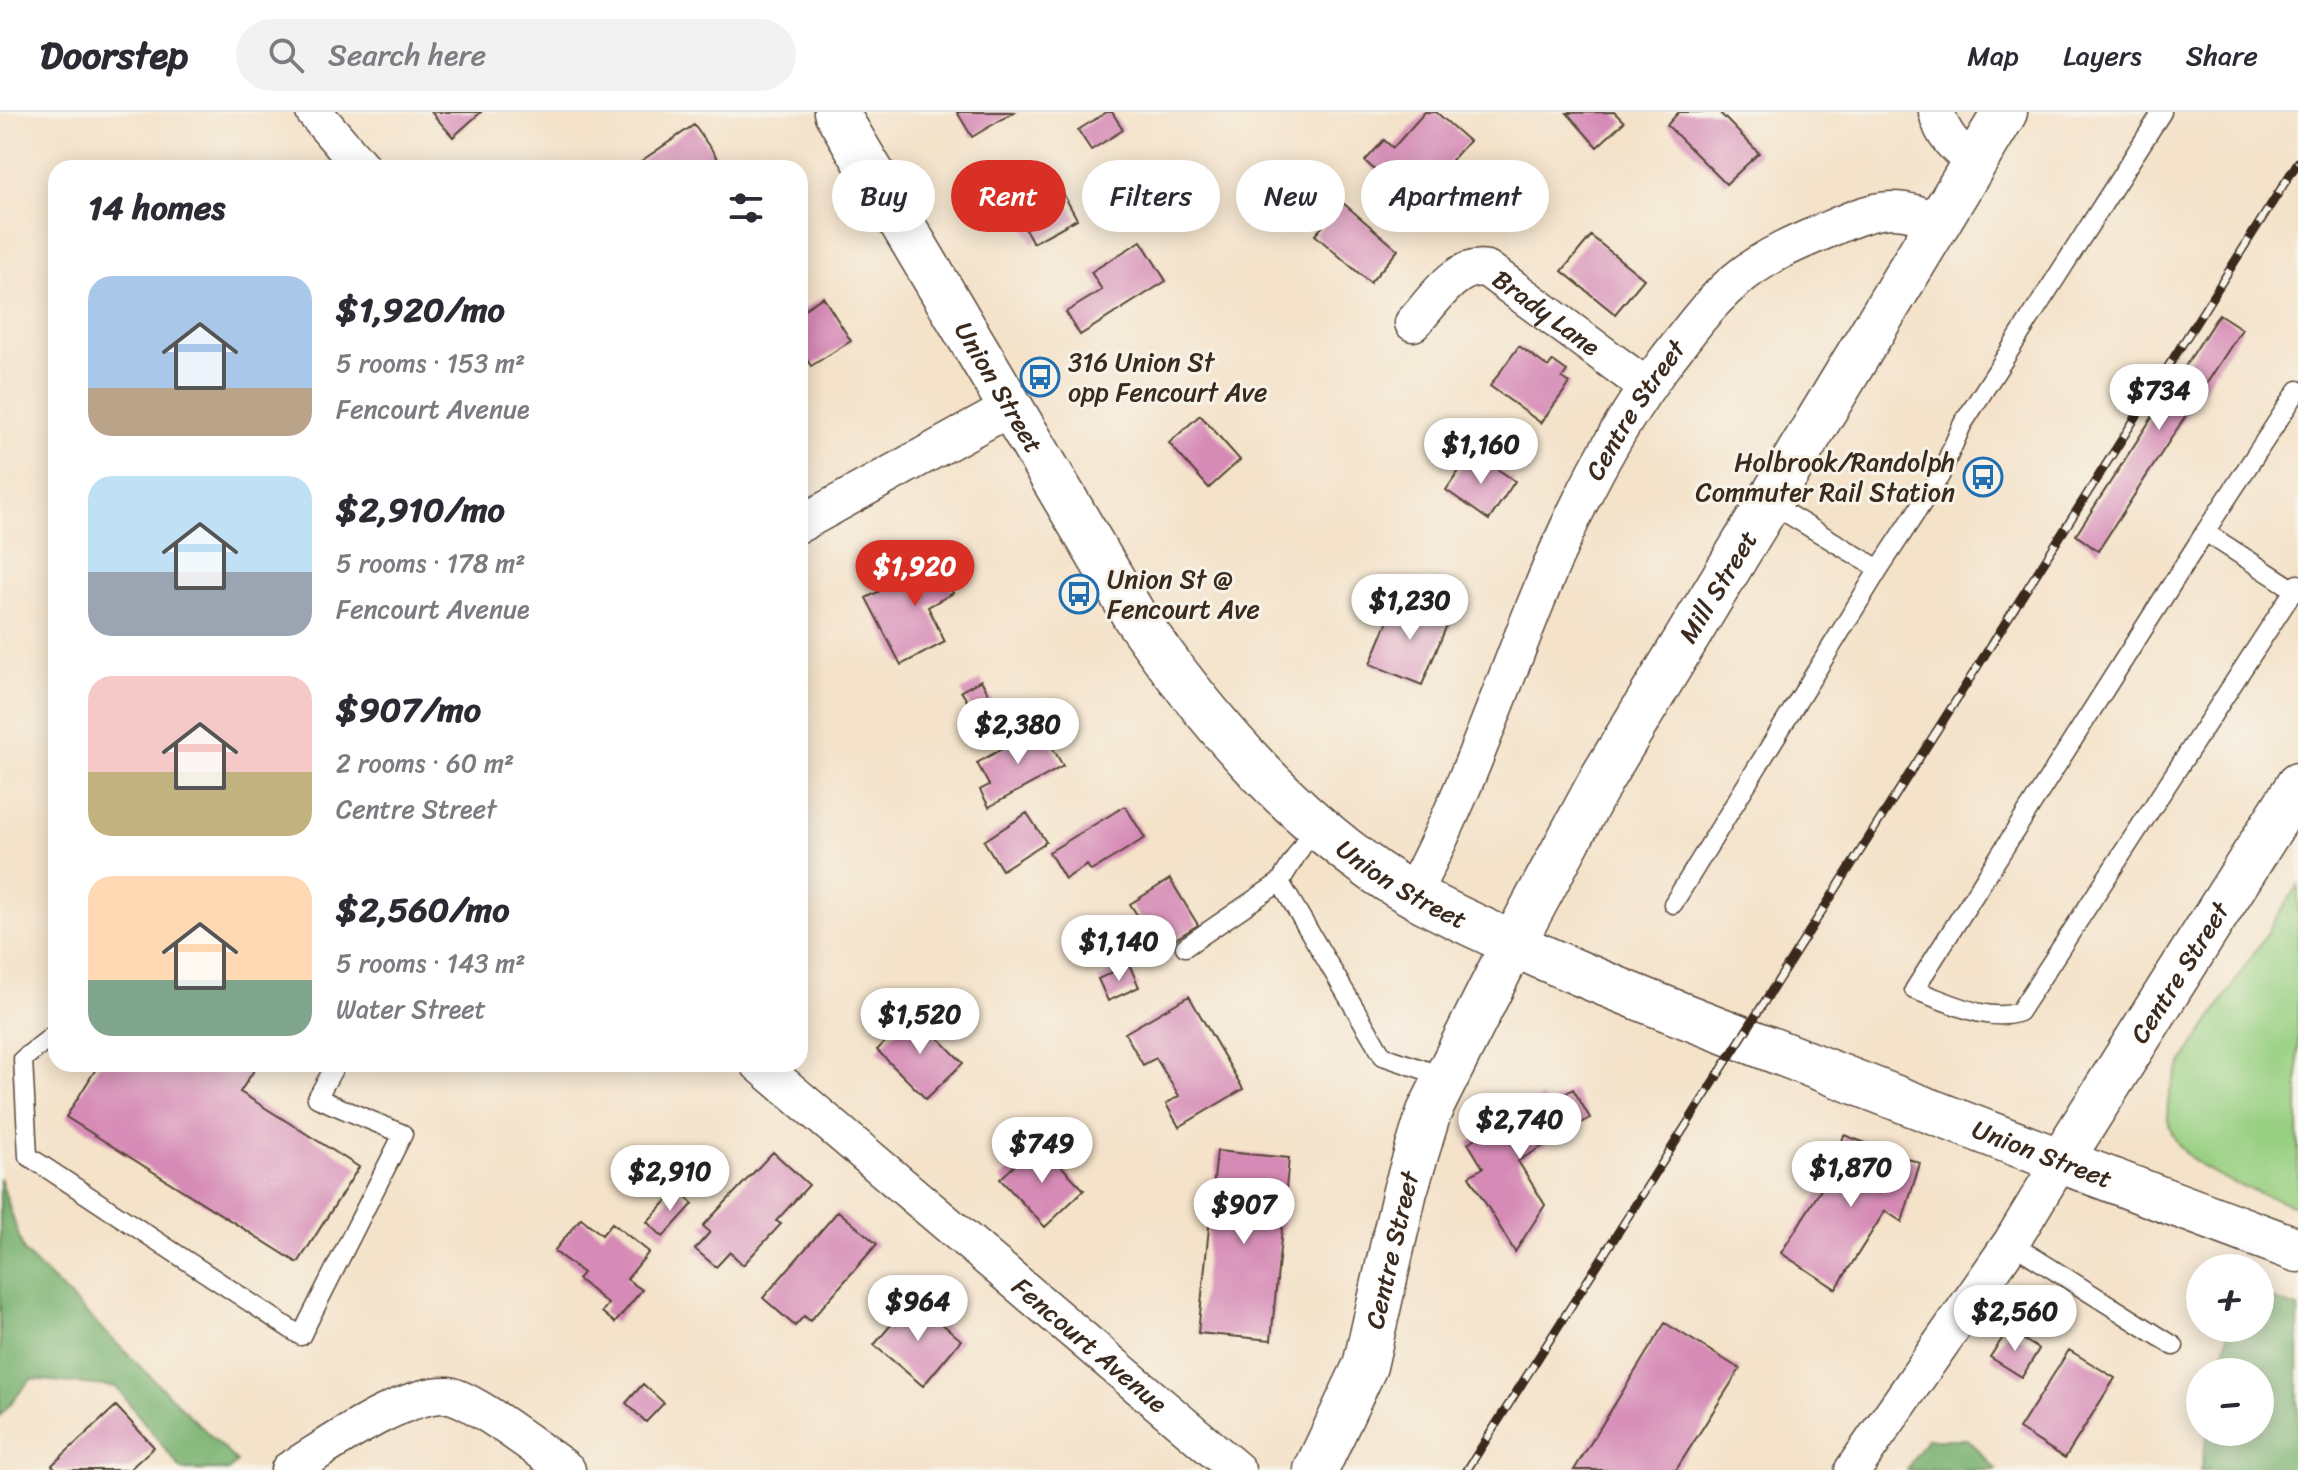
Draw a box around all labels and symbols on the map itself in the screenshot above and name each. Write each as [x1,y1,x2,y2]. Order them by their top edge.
street label: Brady Lane [1482,257,1611,369]
street label: Union Street [942,312,1056,462]
street label: Centre Street [1572,328,1698,489]
place label: 316 Union St opp Fencourt Ave [1068,339,1267,415]
bus stop icon: 316 Union St opp Fencourt Ave [1019,356,1061,398]
pin: $734 [2112,364,2206,432]
pin: $1,160 [1416,418,1546,486]
place label: Holbrook/Randolph Commuter Rail Station [1695,439,1955,515]
bus stop icon: Holbrook/Randolph Commuter Rail Station [1962,456,2004,498]
street label: Mill Street [1666,521,1770,652]
pin: $1,920 [850,540,980,608]
place label: Union St @ Fencourt Ave [1107,556,1260,632]
bus stop icon: Union St @ Fencourt Ave [1058,573,1100,615]
pin: $1,230 [1345,574,1475,642]
pin: $2,380 [953,698,1083,766]
street label: Union Street [1326,827,1475,942]
street label: Centre Street [2117,891,2243,1053]
pin: $1,140 [1054,915,1184,983]
pin: $1,520 [855,988,985,1056]
pin: $2,740 [1455,1093,1585,1161]
street label: Union Street [1965,1106,2119,1202]
pin: $749 [995,1117,1089,1185]
pin: $1,870 [1786,1141,1916,1209]
pin: $2,910 [605,1145,735,1213]
street label: Centre Street [1351,1164,1433,1333]
pin: $907 [1197,1178,1291,1246]
street label: Fencourt Avenue [1001,1265,1179,1425]
pin: $964 [871,1275,965,1343]
pin: $2,560 [1950,1285,2080,1353]

